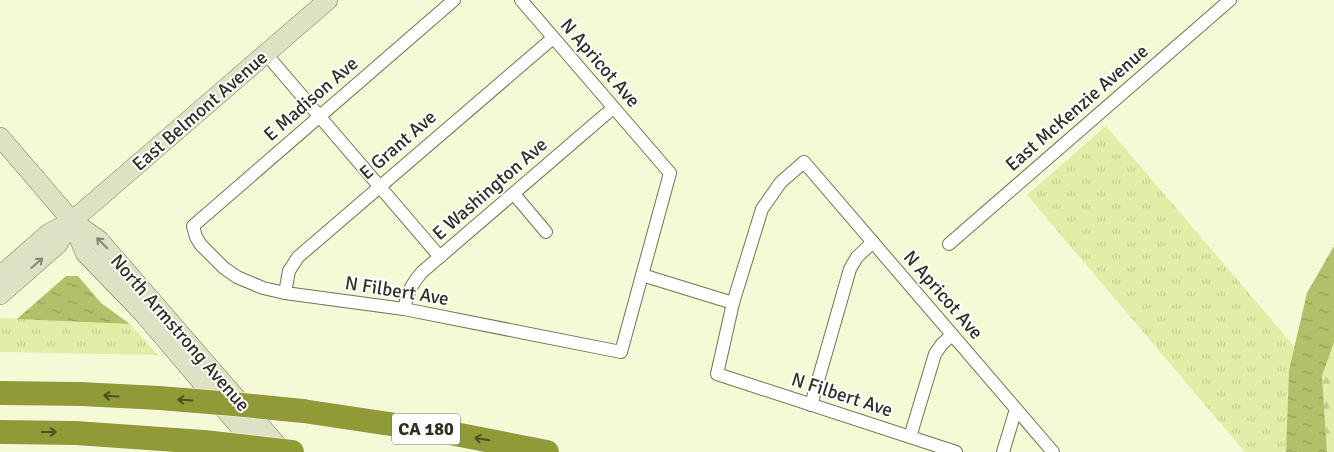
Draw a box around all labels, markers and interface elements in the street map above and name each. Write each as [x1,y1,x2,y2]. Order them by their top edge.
street label: N Apricot Ave [555,14,645,112]
street label: East McKenzie Avenue [1001,39,1153,177]
street label: East Belmont Avenue [127,46,273,176]
street label: E Madison Ave [259,52,363,146]
street label: E Grant Ave [355,105,441,185]
street label: E Washington Ave [428,133,552,245]
one-way arrow [96,237,108,249]
street label: N Apricot Ave [898,246,988,344]
street label: North Armstrong Avenue [105,249,255,417]
one-way arrow [30,257,43,269]
street label: N Filbert Ave [343,271,451,311]
street label: N Filbert Ave [789,367,895,423]
one-way arrow [103,391,119,400]
one-way arrow [177,396,193,405]
road number: CA 180 [392,414,460,444]
one-way arrow [40,427,56,437]
one-way arrow [475,433,491,443]

